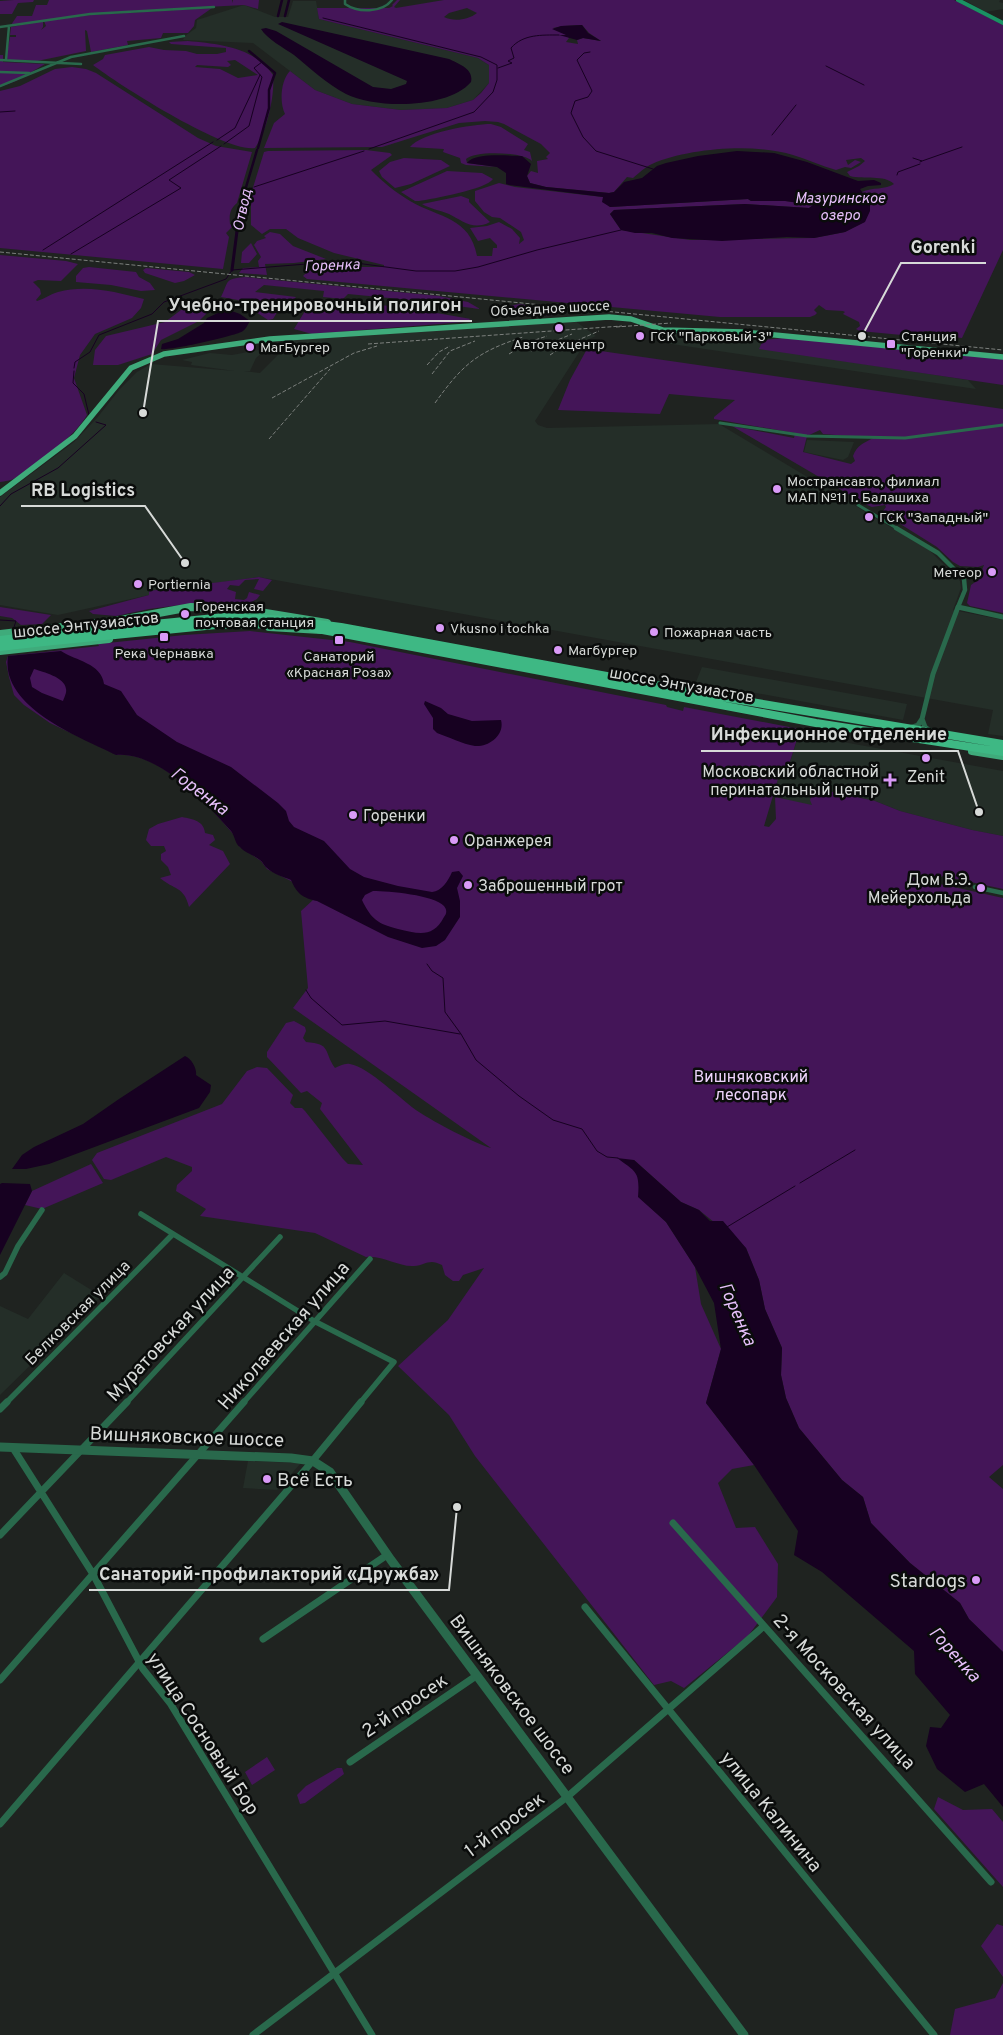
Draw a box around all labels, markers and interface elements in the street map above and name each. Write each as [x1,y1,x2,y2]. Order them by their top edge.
water label: Отвод [230,187,257,233]
water label: Мазуринское озеро [795,190,886,226]
callout: Gorenki [901,230,986,263]
text: Gorenki [910,237,976,260]
water label: Горенка [304,256,361,277]
callout: Учебно-тренировочный полигон [158,288,472,321]
text: Учебно-тренировочный полигон [168,295,462,318]
street label: Объездное шоссе [490,298,610,321]
marker: Автотехцентр [553,322,565,334]
place label: ГСК "Парковый-3" [650,329,772,346]
place label: Станция "Горенки" [901,329,967,362]
marker: ГСК "Парковый-3" [634,330,646,342]
place label: Автотехцентр [513,337,605,354]
marker: Станция "Горенки" [885,338,897,350]
place label: МагБургер [260,340,330,357]
marker: МагБургер [244,341,256,353]
callout: RB Logistics [21,473,145,506]
place label: Мострансавто, филиал МАП №11 г. Балашиха [787,474,940,507]
text: RB Logistics [31,480,135,503]
marker: Мострансавто, филиал МАП №11 г. Балашиха [771,483,783,495]
place label: ГСК "Западный" [879,510,988,527]
marker: ГСК "Западный" [863,511,875,523]
place label: Метеор [933,565,982,582]
marker: Метеор [986,566,998,578]
place label: Portiernia [148,577,211,594]
marker: Portiernia [132,578,144,590]
place label: Горенская почтовая станция [195,599,314,632]
street label: шоссе Энтузиастов [12,608,160,644]
marker: Горенская почтовая станция [179,608,191,620]
place label: Vkusno i tochka [450,621,549,638]
marker: Vkusno i tochka [434,622,446,634]
place label: Пожарная часть [664,625,772,642]
marker: Пожарная часть [648,626,660,638]
marker: Река Чернавка [158,631,170,643]
marker: Санаторий «Красная Роза» [333,634,345,646]
place label: Магбургер [568,643,637,660]
marker: Магбургер [552,644,564,656]
place label: Река Чернавка [114,646,214,663]
place label: Санаторий «Красная Роза» [287,649,391,682]
street label: шоссе Энтузиастов [608,663,756,709]
callout: Инфекционное отделение [701,718,958,751]
text: Инфекционное отделение [711,724,947,747]
marker: Zenit [920,752,932,764]
water label: Горенка [165,763,233,822]
place label: Московский областной перинатальный центр [702,763,879,801]
place label: Zenit [907,768,945,788]
marker: Московский областной перинатальный центр [883,773,897,787]
place label: Горенки [363,807,426,827]
marker: Горенки [347,809,359,821]
place label: Оранжерея [464,832,552,852]
marker: Оранжерея [448,834,460,846]
place label: Дом В.Э. Мейерхольда [868,871,971,909]
place label: Заброшенный грот [478,877,623,897]
marker: Заброшенный грот [462,879,474,891]
marker: Дом В.Э. Мейерхольда [975,882,987,894]
park label: Вишняковский лесопарк [694,1068,808,1106]
street label: Белковская улица [22,1257,135,1370]
street label: Николаевская улица [213,1257,356,1415]
street label: Муратовская улица [102,1262,240,1407]
water label: Горенка [713,1279,761,1351]
street label: Вишняковское шоссе [89,1423,285,1453]
place label: Всё Есть [277,1469,353,1493]
marker: Всё Есть [261,1473,273,1485]
callout: Санаторий-профилакторий «Дружба» [89,1557,449,1590]
text: Санаторий-профилакторий «Дружба» [99,1564,439,1587]
place label: Stardogs [889,1570,966,1594]
marker: Stardogs [970,1574,982,1586]
street label: 2-я Московская улица [767,1609,920,1775]
street label: Вишняковское шоссе [443,1610,580,1780]
water label: Горенка [923,1622,985,1688]
street label: улица Сосновый Бор [141,1648,264,1820]
street label: 2-й просек [358,1669,453,1744]
street label: улица Калинина [714,1747,827,1878]
street label: 1-й просек [460,1787,550,1864]

